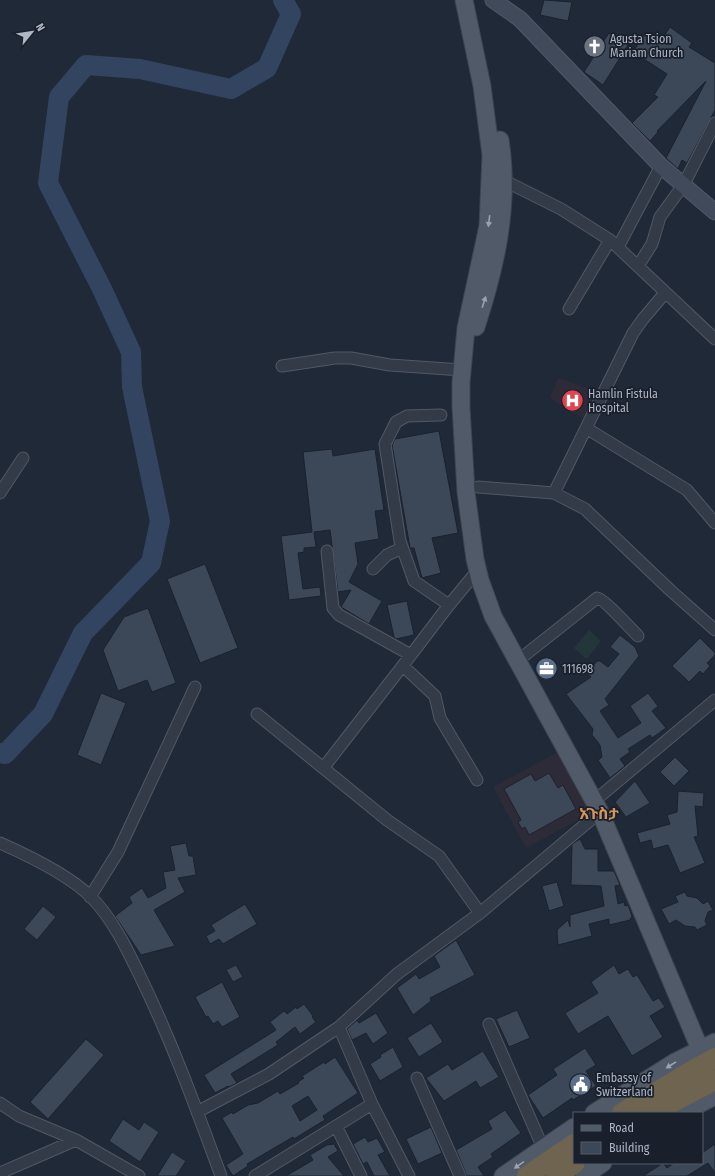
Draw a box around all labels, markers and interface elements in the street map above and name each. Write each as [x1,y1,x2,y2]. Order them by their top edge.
north arrow [12,12,52,52]
text: N [33,21,48,33]
place label: Agusta Tsion Mariam Church [610,32,683,60]
church icon: Agusta Tsion Mariam Church [581,33,607,59]
one-way arrow [485,215,492,228]
one-way arrow [482,296,488,308]
place label: Hamlin Fistula Hospital [588,387,658,415]
hospital icon: Hamlin Fistula Hospital [560,388,586,414]
office icon: 111698 [534,656,560,682]
place label: 111698 [562,662,593,676]
district label: አጉስታ [579,804,619,823]
one-way arrow [665,1061,677,1068]
place label: Embassy of Switzerland [596,1071,653,1099]
public building icon: Embassy of Switzerland [567,1072,593,1098]
legend [573,1112,703,1164]
text: Road [609,1121,634,1135]
text: Building [609,1141,650,1155]
one-way arrow [514,1161,524,1169]

